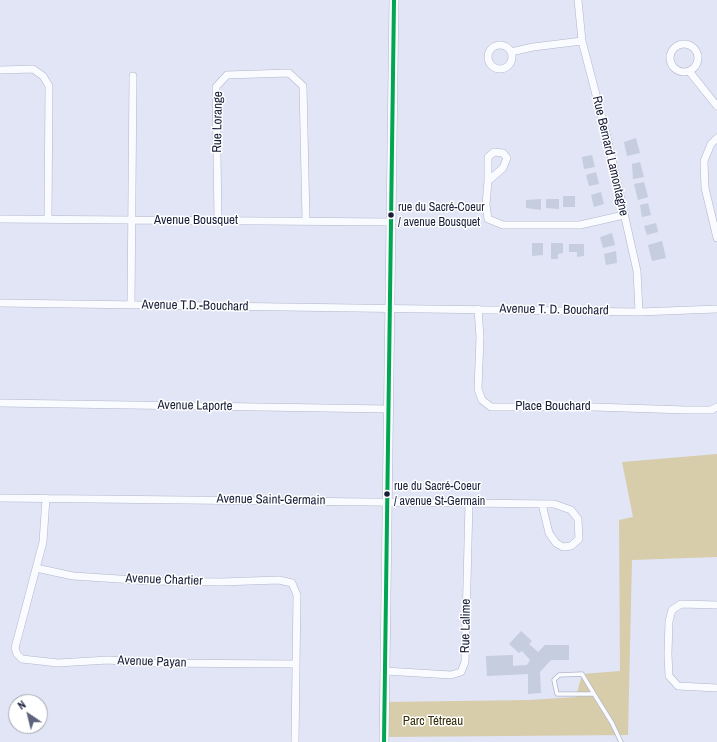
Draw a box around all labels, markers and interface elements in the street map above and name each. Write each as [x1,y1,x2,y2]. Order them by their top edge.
street label: Rue Lorange [210,91,226,153]
street label: Rue Bernard Lamontagne [589,94,631,218]
place label: rue du Sacré-Coeur / avenue Bousquet [398,201,484,229]
marker: rue du Sacré-Coeur / avenue Bousquet [386,210,396,220]
street label: Avenue Bousquet [154,213,238,229]
street label: Avenue T.D.-Bouchard [141,297,249,315]
street label: Avenue T. D. Bouchard [499,301,609,319]
street label: Avenue Laporte [157,398,233,414]
street label: Place Bouchard [515,399,591,415]
place label: rue du Sacré-Coeur / avenue St-Germain [394,480,485,508]
marker: rue du Sacré-Coeur / avenue St-Germain [382,489,392,499]
street label: Avenue Saint-Germain [216,491,326,509]
street label: Avenue Chartier [125,571,203,589]
street label: Rue Lalime [458,599,474,653]
street label: Avenue Payan [117,653,187,671]
north arrow [8,694,48,734]
text: N [15,697,28,713]
park label: Parc Tétreau [403,714,463,730]

